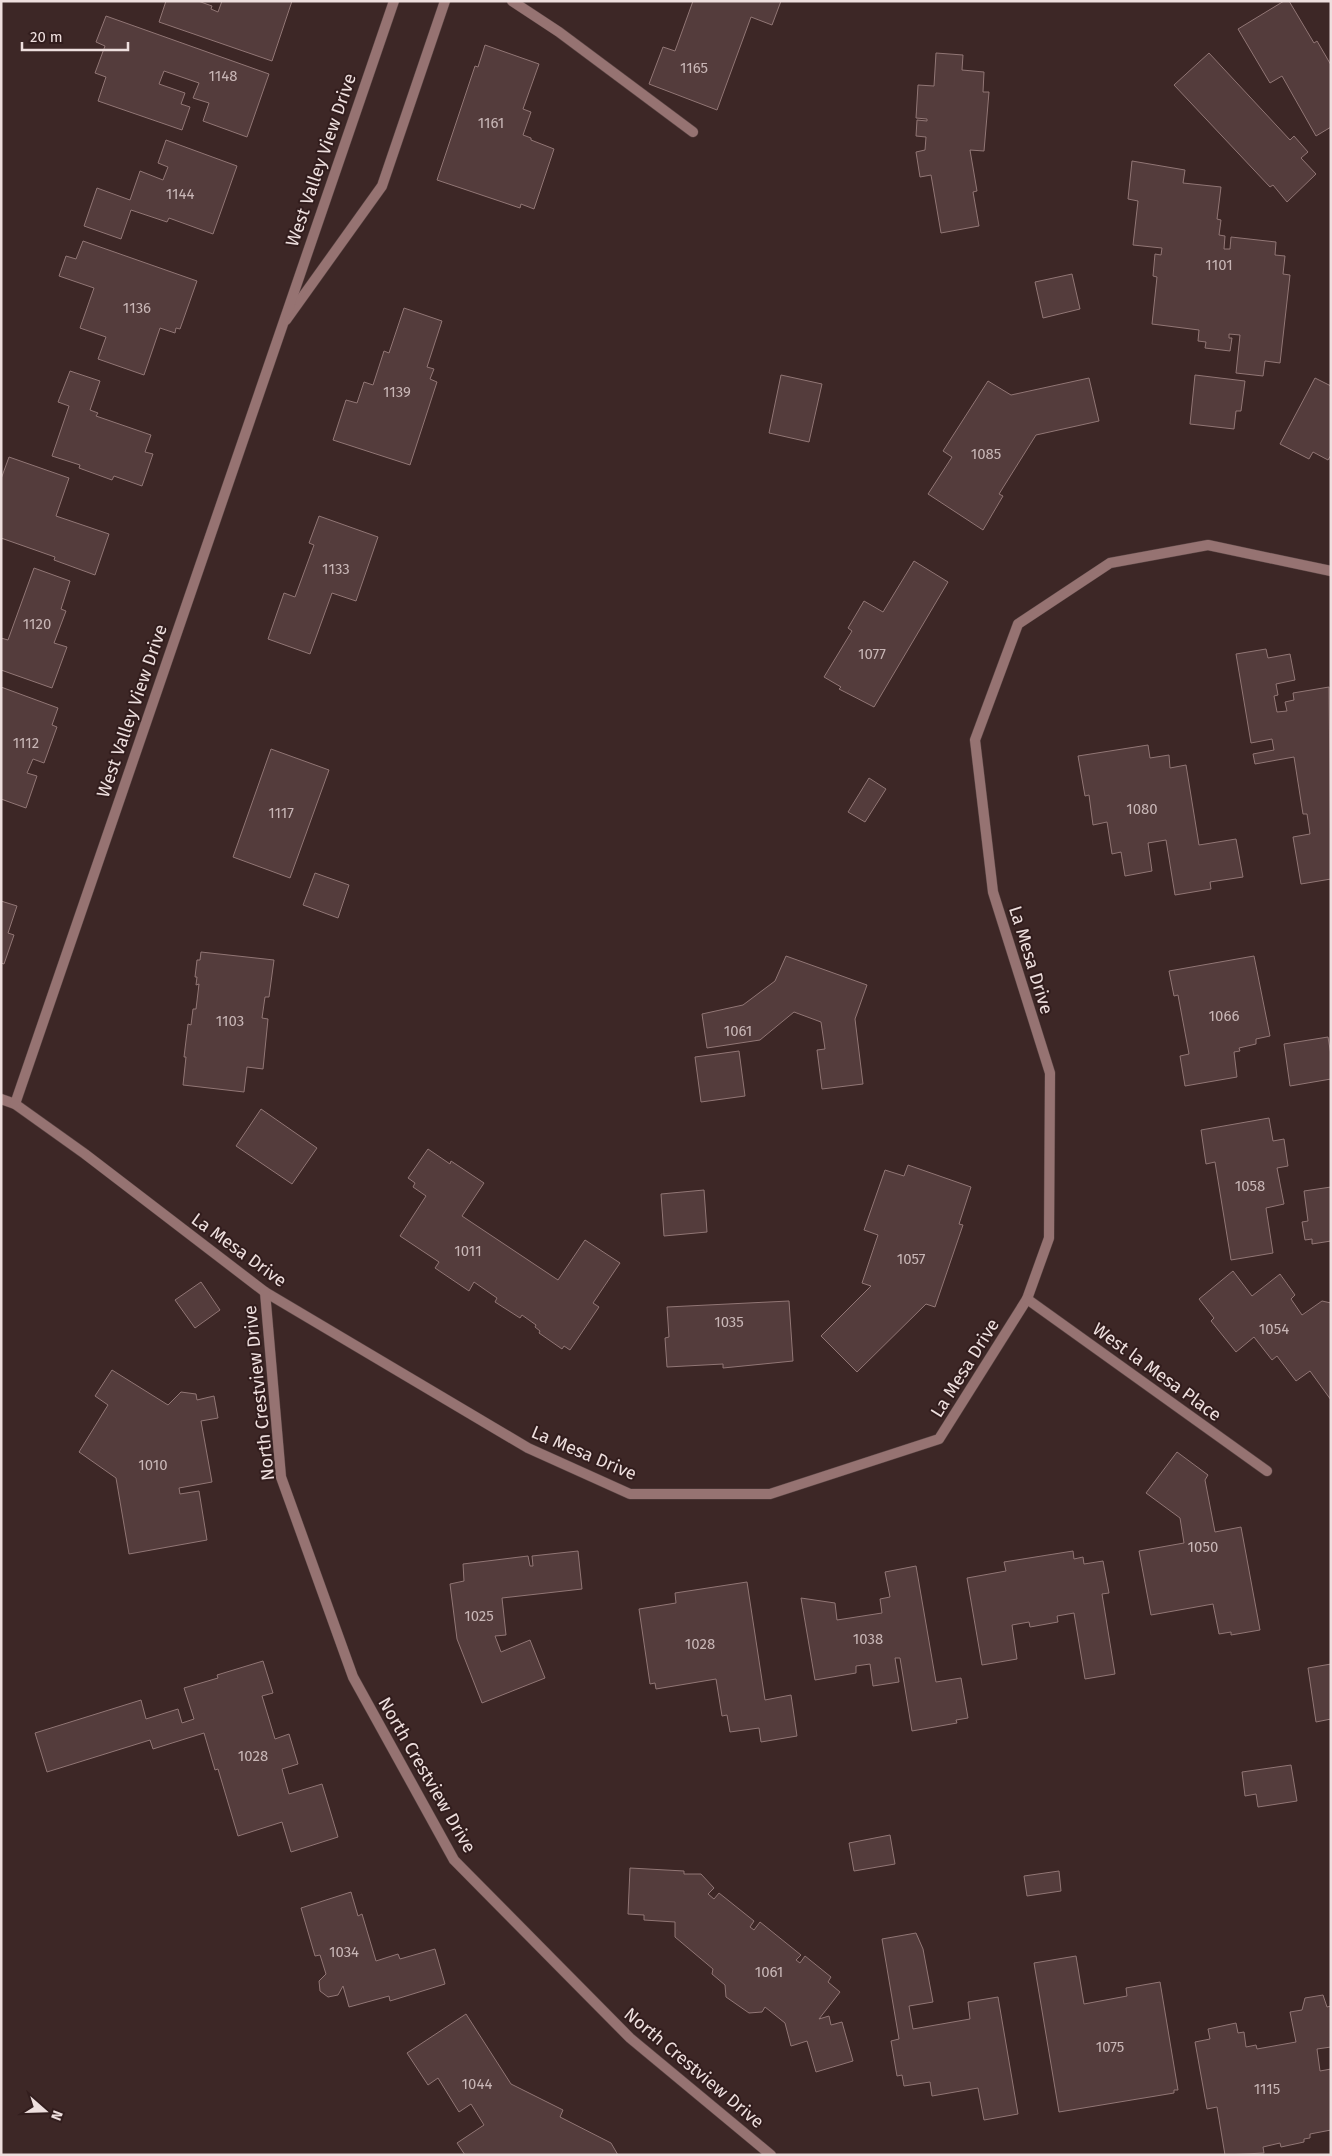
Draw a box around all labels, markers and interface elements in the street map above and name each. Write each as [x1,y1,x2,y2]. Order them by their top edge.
scale bar [22,20,129,52]
text: 20 m [30,28,63,46]
house number: 1165 [680,59,708,77]
house number: 1148 [208,67,238,85]
street label: West Valley View Drive [281,71,361,249]
house number: 1161 [478,114,504,132]
house number: 1144 [166,185,194,203]
house number: 1101 [1205,256,1233,274]
house number: 1136 [123,299,151,317]
house number: 1139 [383,383,411,401]
house number: 1085 [971,445,1001,463]
house number: 1133 [322,560,350,578]
house number: 1120 [23,615,51,633]
street label: West Valley View Drive [92,622,172,800]
house number: 1077 [858,645,886,663]
house number: 1112 [13,734,39,752]
house number: 1080 [1126,800,1158,818]
house number: 1117 [268,804,294,822]
street label: La Mesa Drive [1004,903,1058,1017]
house number: 1066 [1209,1007,1239,1025]
house number: 1103 [216,1012,244,1030]
house number: 1061 [724,1022,752,1040]
house number: 1058 [1235,1177,1265,1195]
street label: La Mesa Drive [187,1208,291,1292]
house number: 1011 [454,1242,482,1260]
house number: 1057 [897,1250,926,1268]
street label: North Crestview Drive [239,1304,279,1482]
house number: 1035 [714,1313,744,1331]
street label: La Mesa Drive [926,1315,1004,1421]
street label: West la Mesa Place [1088,1318,1226,1426]
house number: 1054 [1259,1320,1289,1338]
street label: La Mesa Drive [528,1421,640,1485]
house number: 1010 [138,1456,168,1474]
house number: 1050 [1188,1538,1218,1556]
house number: 1025 [464,1607,494,1625]
house number: 1038 [853,1630,883,1648]
house number: 1028 [685,1635,715,1653]
street label: North Crestview Drive [373,1693,481,1857]
house number: 1028 [238,1747,268,1765]
house number: 1034 [329,1943,359,1961]
house number: 1061 [755,1963,783,1981]
street label: North Crestview Drive [619,2003,769,2133]
house number: 1075 [1096,2038,1124,2056]
house number: 1044 [462,2075,492,2093]
house number: 1115 [1254,2080,1280,2098]
north arrow [20,2086,70,2136]
text: N [47,2108,66,2123]

